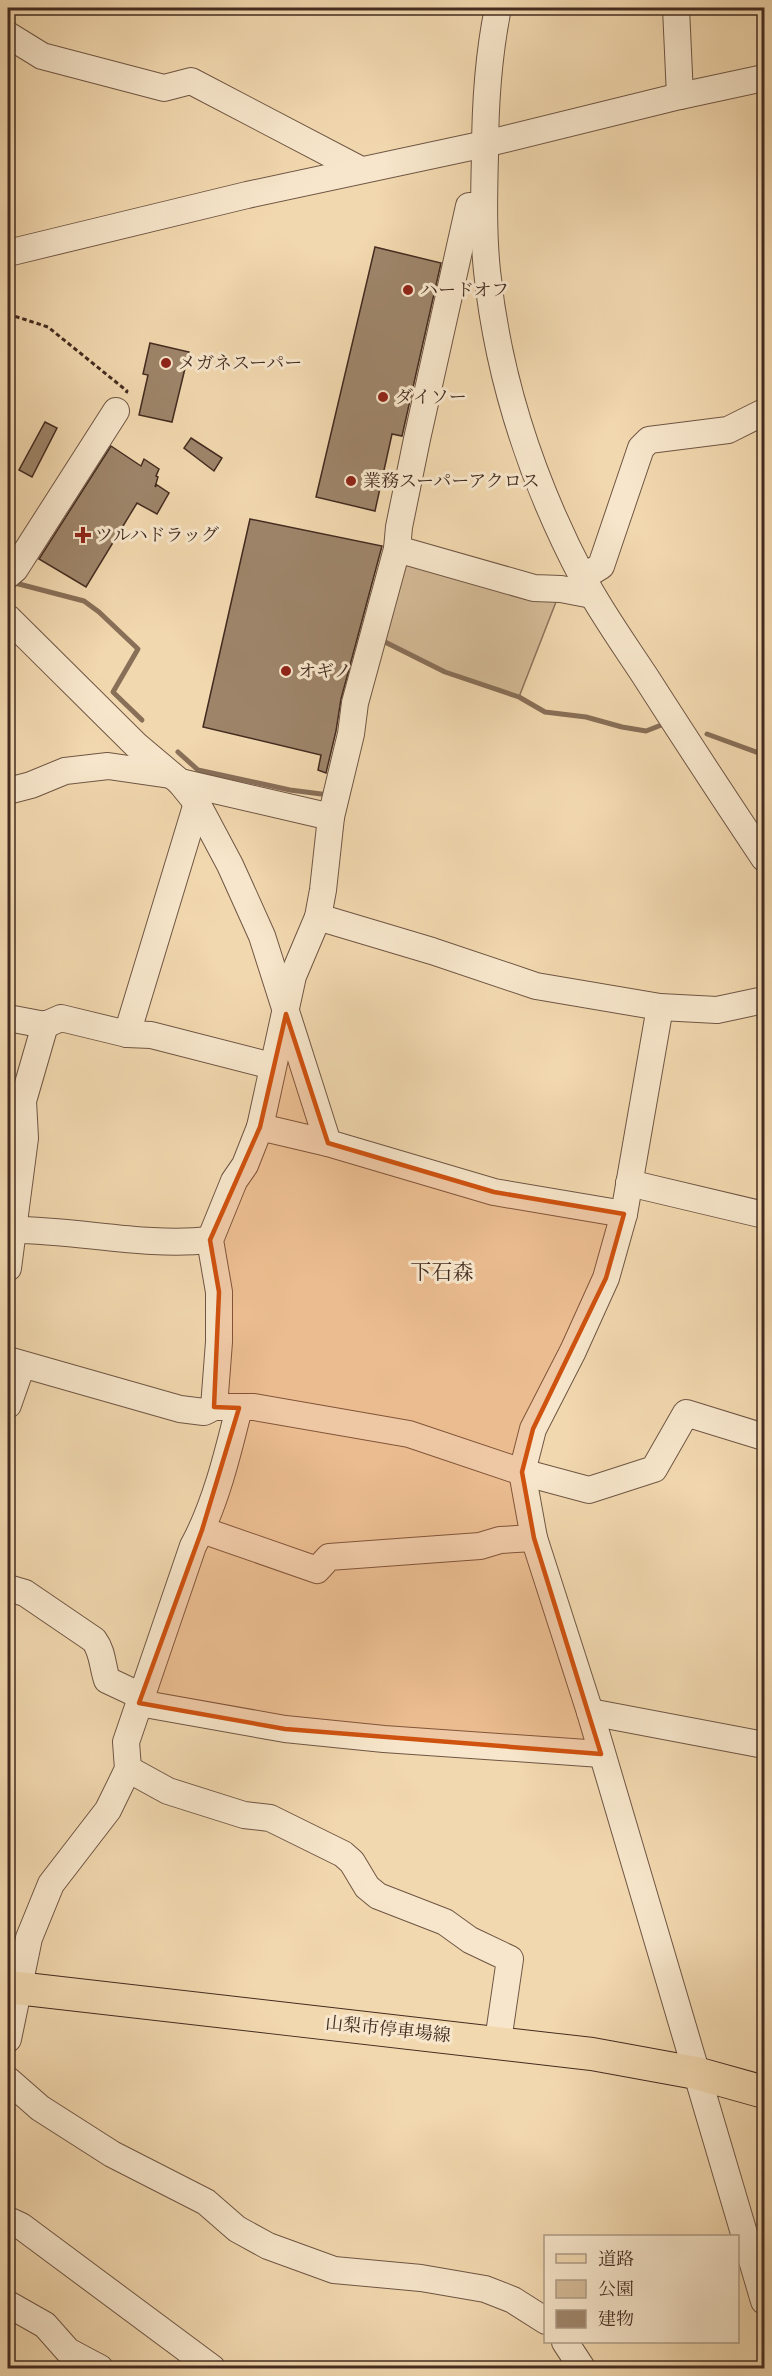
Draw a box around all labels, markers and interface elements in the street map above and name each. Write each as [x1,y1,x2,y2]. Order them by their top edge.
place label: ハードオフ [420,279,509,302]
marker: ハードオフ [401,283,415,297]
place label: メガネスーパー [178,352,302,375]
marker: メガネスーパー [159,356,173,370]
place label: ダイソー [395,386,467,409]
marker: ダイソー [376,390,390,404]
place label: 業務スーパーアクロス [363,470,540,493]
marker: 業務スーパーアクロス [344,474,358,488]
place label: ツルハドラッグ [95,524,219,547]
marker: ツルハドラッグ [76,528,90,542]
place label: オギノ [298,660,352,683]
marker: オギノ [279,664,293,678]
district label: 下石森 [411,1260,474,1286]
street label: 山梨市停車場線 [324,2011,452,2048]
legend [544,2235,739,2343]
text: 道路 [598,2248,634,2271]
text: 公園 [598,2278,634,2301]
text: 建物 [598,2308,634,2331]

